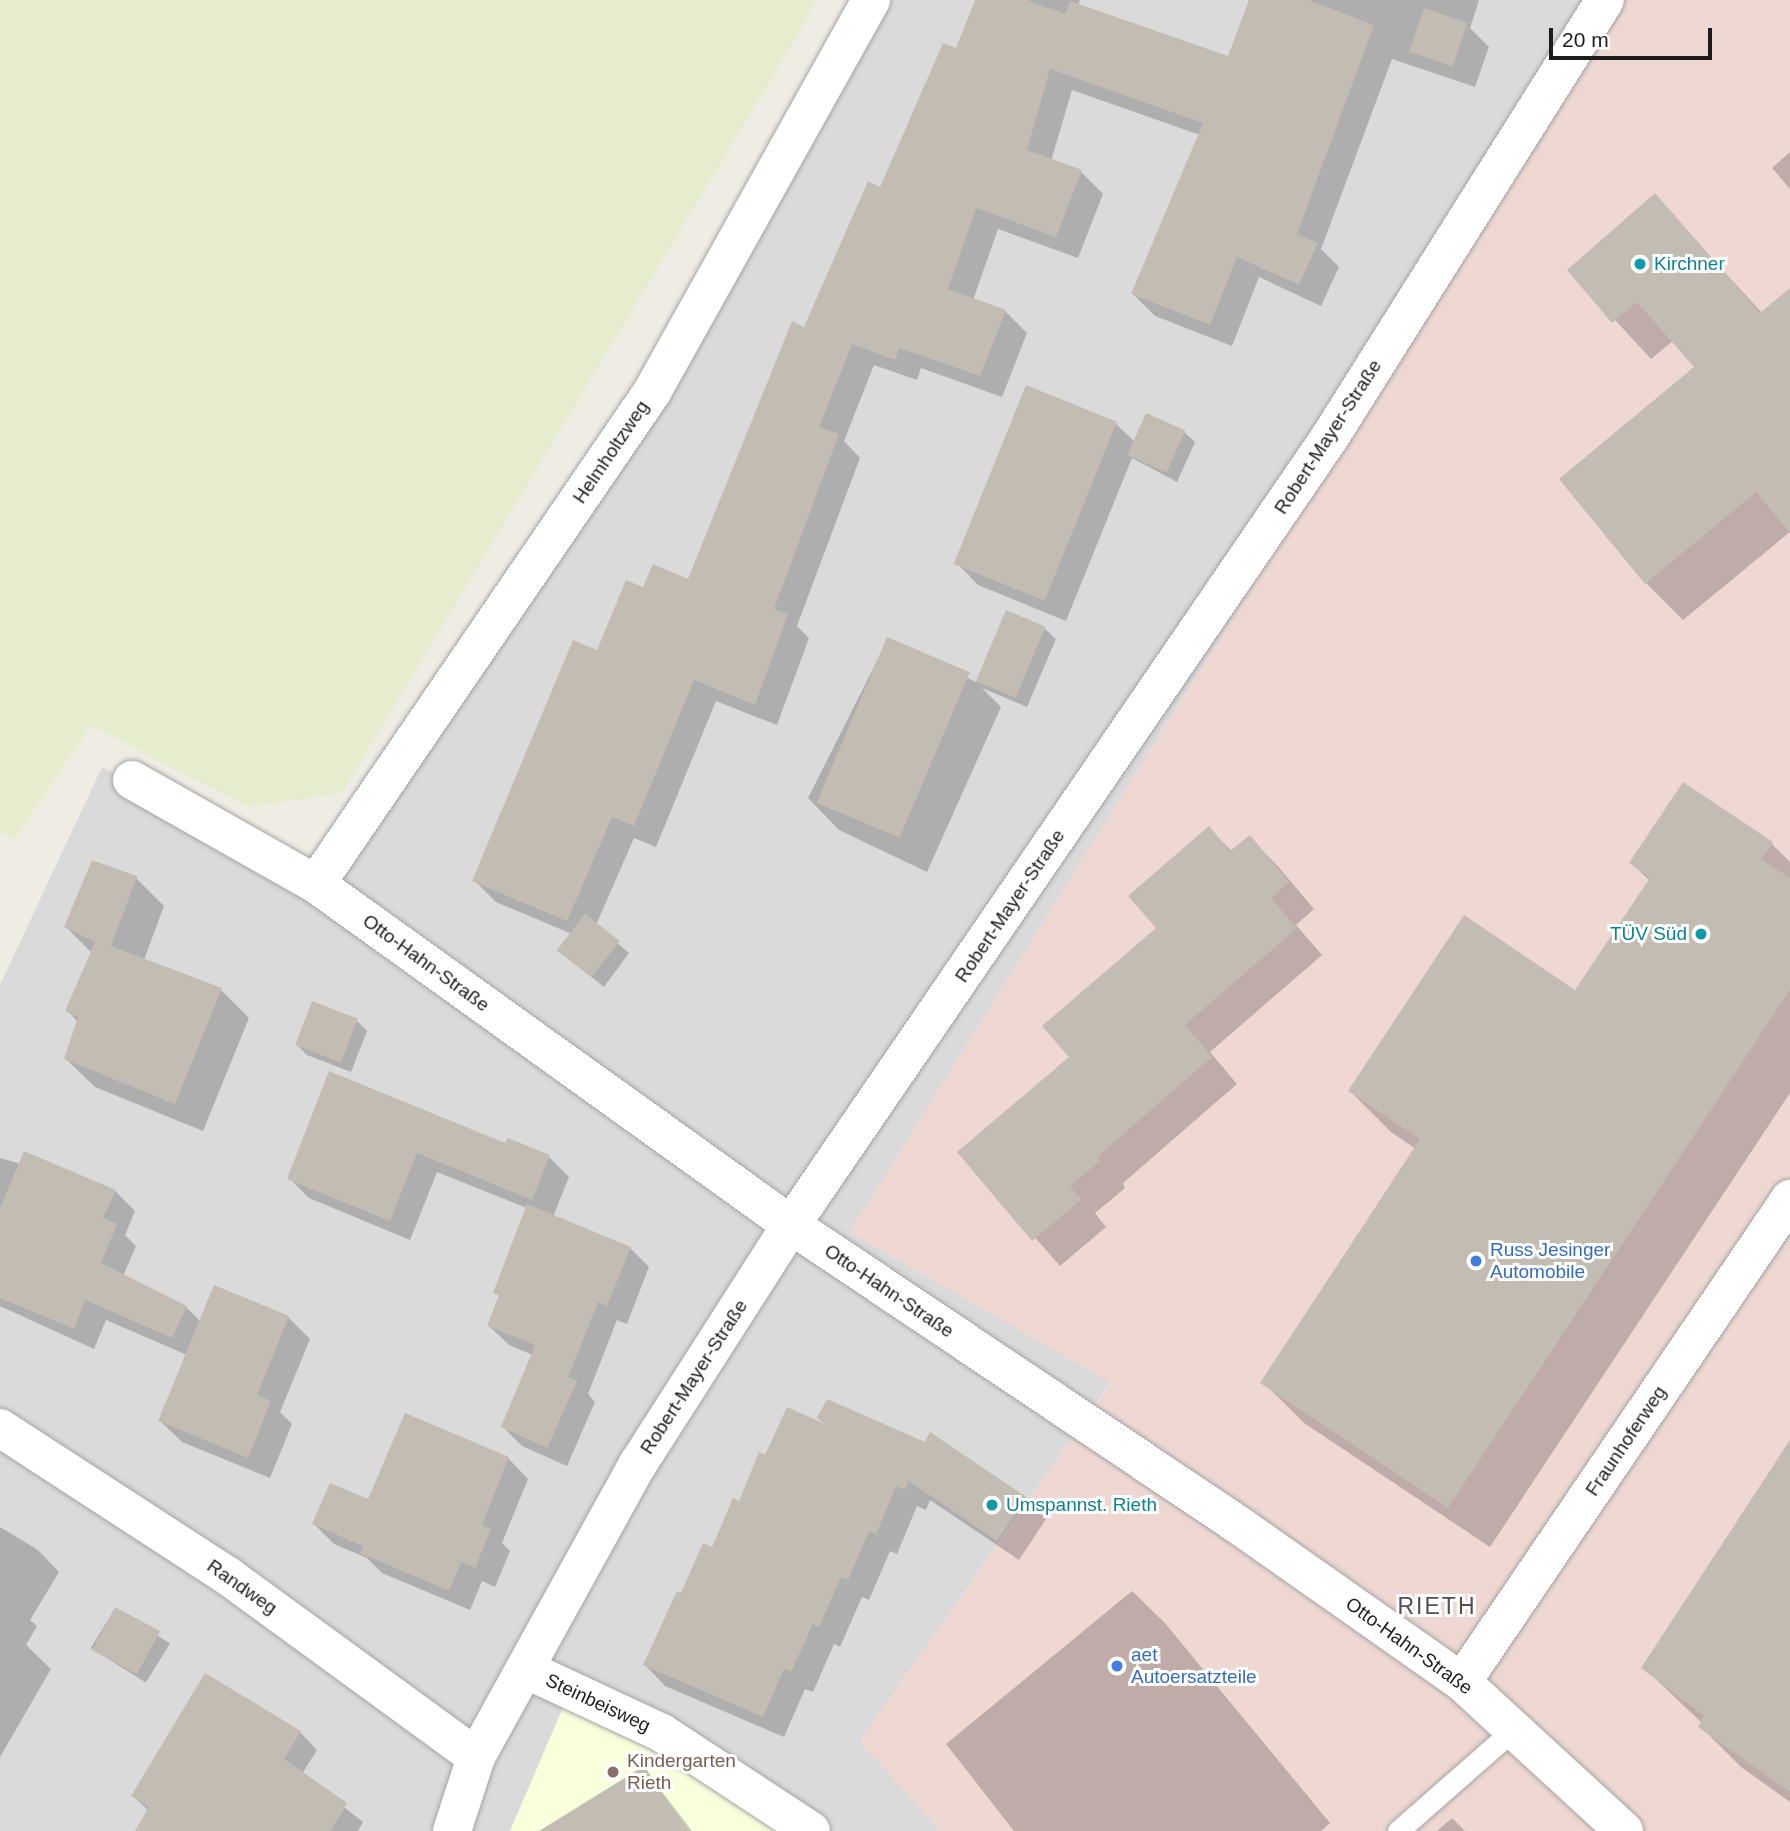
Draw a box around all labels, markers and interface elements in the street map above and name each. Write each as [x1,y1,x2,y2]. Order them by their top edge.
scale bar [1552,14,1715,58]
text: 20 m [1562,28,1609,51]
place label: Kirchner [1654,253,1725,275]
marker: Kirchner [1632,256,1648,272]
street label: Robert-Mayer-Straße [1270,356,1386,518]
street label: Helmholtzweg [568,396,654,508]
street label: Robert-Mayer-Straße [950,825,1070,987]
street label: Otto-Hahn-Straße [358,909,494,1017]
place label: TÜV Süd [1610,923,1687,945]
marker: TÜV Süd [1693,926,1709,942]
street label: Otto-Hahn-Straße [820,1239,958,1343]
place label: Russ Jesinger Automobile [1490,1239,1610,1283]
marker: Russ Jesinger Automobile [1468,1253,1484,1269]
street label: Robert-Mayer-Straße [636,1296,752,1458]
street label: Fraunhoferweg [1581,1382,1671,1500]
place label: Umspannst. Rieth [1006,1494,1157,1516]
marker: Umspannst. Rieth [984,1497,1000,1513]
street label: Randweg [203,1555,281,1619]
street label: Otto-Hahn-Straße [1341,1592,1477,1700]
district label: RIETH [1398,1592,1476,1620]
place label: aet Autoersatzteile [1131,1644,1257,1688]
marker: aet Autoersatzteile [1109,1658,1125,1674]
street label: Steinbeisweg [542,1669,654,1737]
place label: Kindergarten Rieth [627,1750,736,1794]
marker: Kindergarten Rieth [605,1764,621,1780]

